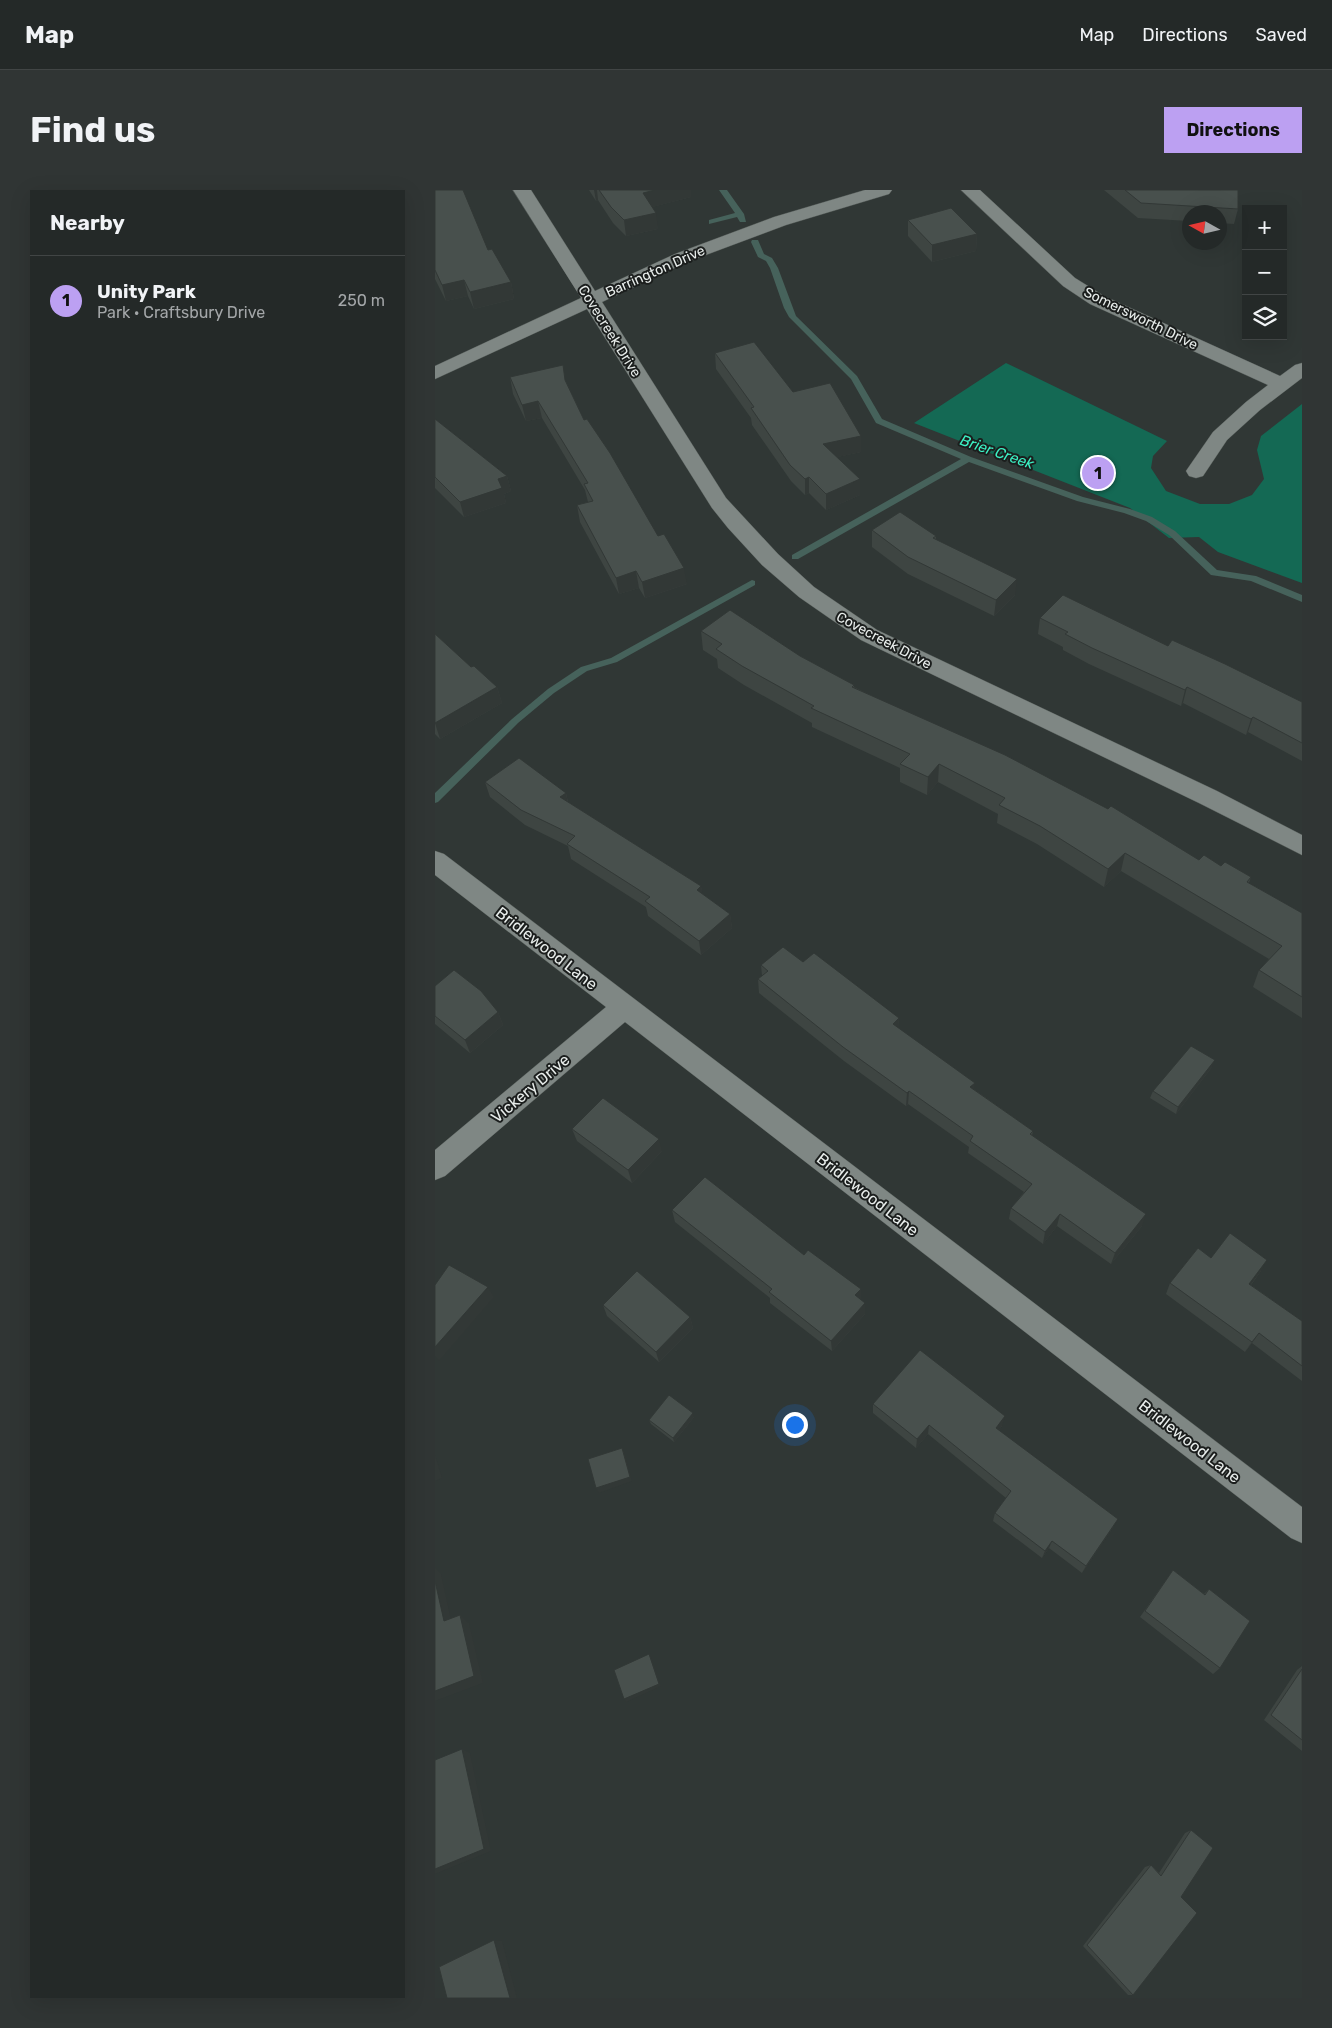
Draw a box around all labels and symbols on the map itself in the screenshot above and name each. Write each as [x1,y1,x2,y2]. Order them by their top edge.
north arrow [1182,205,1227,250]
street label: Barrington Drive [603,242,708,301]
street label: Covecreek Drive [574,282,645,381]
street label: Somersworth Drive [1081,283,1201,354]
water label: Brier Creek [958,431,1037,473]
pin: 1 [1082,454,1114,492]
street label: Covecreek Drive [833,608,934,673]
street label: Bridlewood Lane [492,903,601,994]
street label: Vickery Drive [487,1050,574,1127]
street label: Bridlewood Lane [813,1149,922,1240]
street label: Bridlewood Lane [1135,1396,1244,1487]
your location [782,1412,808,1438]

